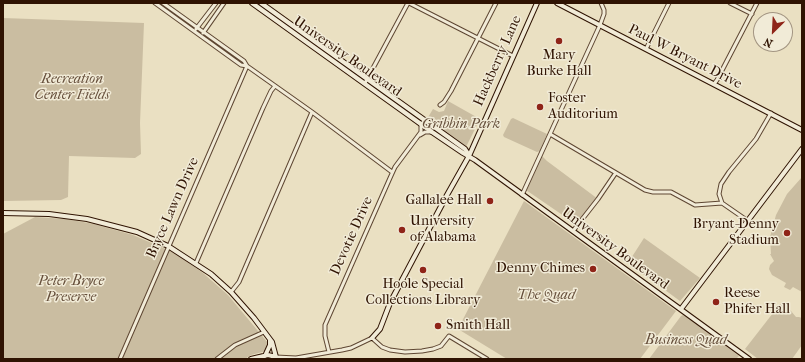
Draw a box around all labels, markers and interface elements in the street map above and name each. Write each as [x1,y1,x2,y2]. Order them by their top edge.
north arrow [753,12,793,52]
street label: University Boulevard [290,13,404,101]
street label: Hackberry Lane [471,13,525,109]
street label: Paul W Bryant Drive [625,21,745,93]
text: N [762,35,775,50]
marker: Mary Burke Hall [554,36,564,46]
place label: Mary Burke Hall [526,48,592,80]
park label: Recreation Center Fields [35,72,109,104]
place label: Foster Auditorium [548,91,618,124]
marker: Foster Auditorium [535,102,545,112]
park label: Gribbin Park [422,117,500,133]
street label: Bryce Lawn Drive [143,155,203,261]
place label: Gallalee Hall [405,193,482,209]
street label: Devotie Drive [327,194,377,278]
marker: Gallalee Hall [485,196,495,206]
street label: University Boulevard [558,204,672,294]
place label: University of Alabama [410,214,476,246]
place label: Bryant-Denny Stadium [693,217,779,250]
marker: University of Alabama [397,225,407,235]
marker: Bryant-Denny Stadium [782,228,792,238]
place label: Denny Chimes [496,261,585,277]
marker: Denny Chimes [588,264,598,274]
marker: Hoole Special Collections Library [418,265,428,275]
park label: Peter Bryce Preserve [38,274,104,306]
place label: Hoole Special Collections Library [365,277,481,310]
place label: Reese Phifer Hall [724,286,790,318]
park label: The Quad [517,288,575,304]
marker: Reese Phifer Hall [711,297,721,307]
place label: Smith Hall [446,318,510,334]
marker: Smith Hall [433,321,443,331]
park label: Business Quad [645,333,727,349]

